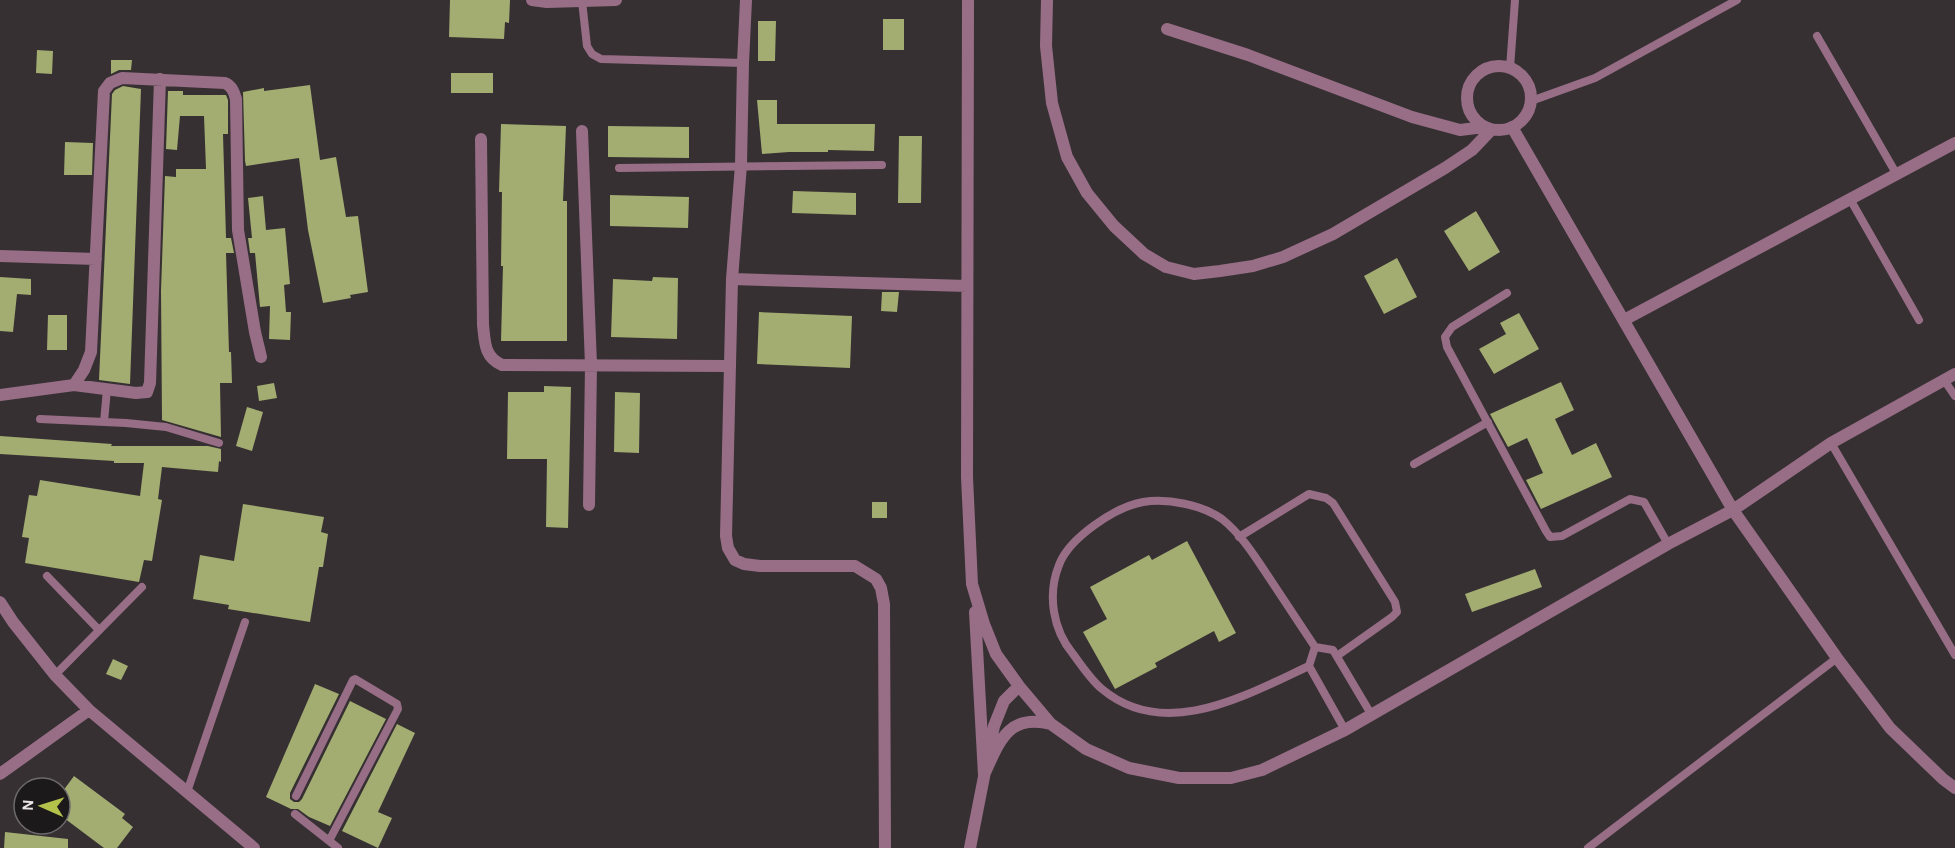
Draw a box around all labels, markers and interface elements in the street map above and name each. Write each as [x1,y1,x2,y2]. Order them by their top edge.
north arrow [12,776,72,836]
text: N [20,799,36,811]

